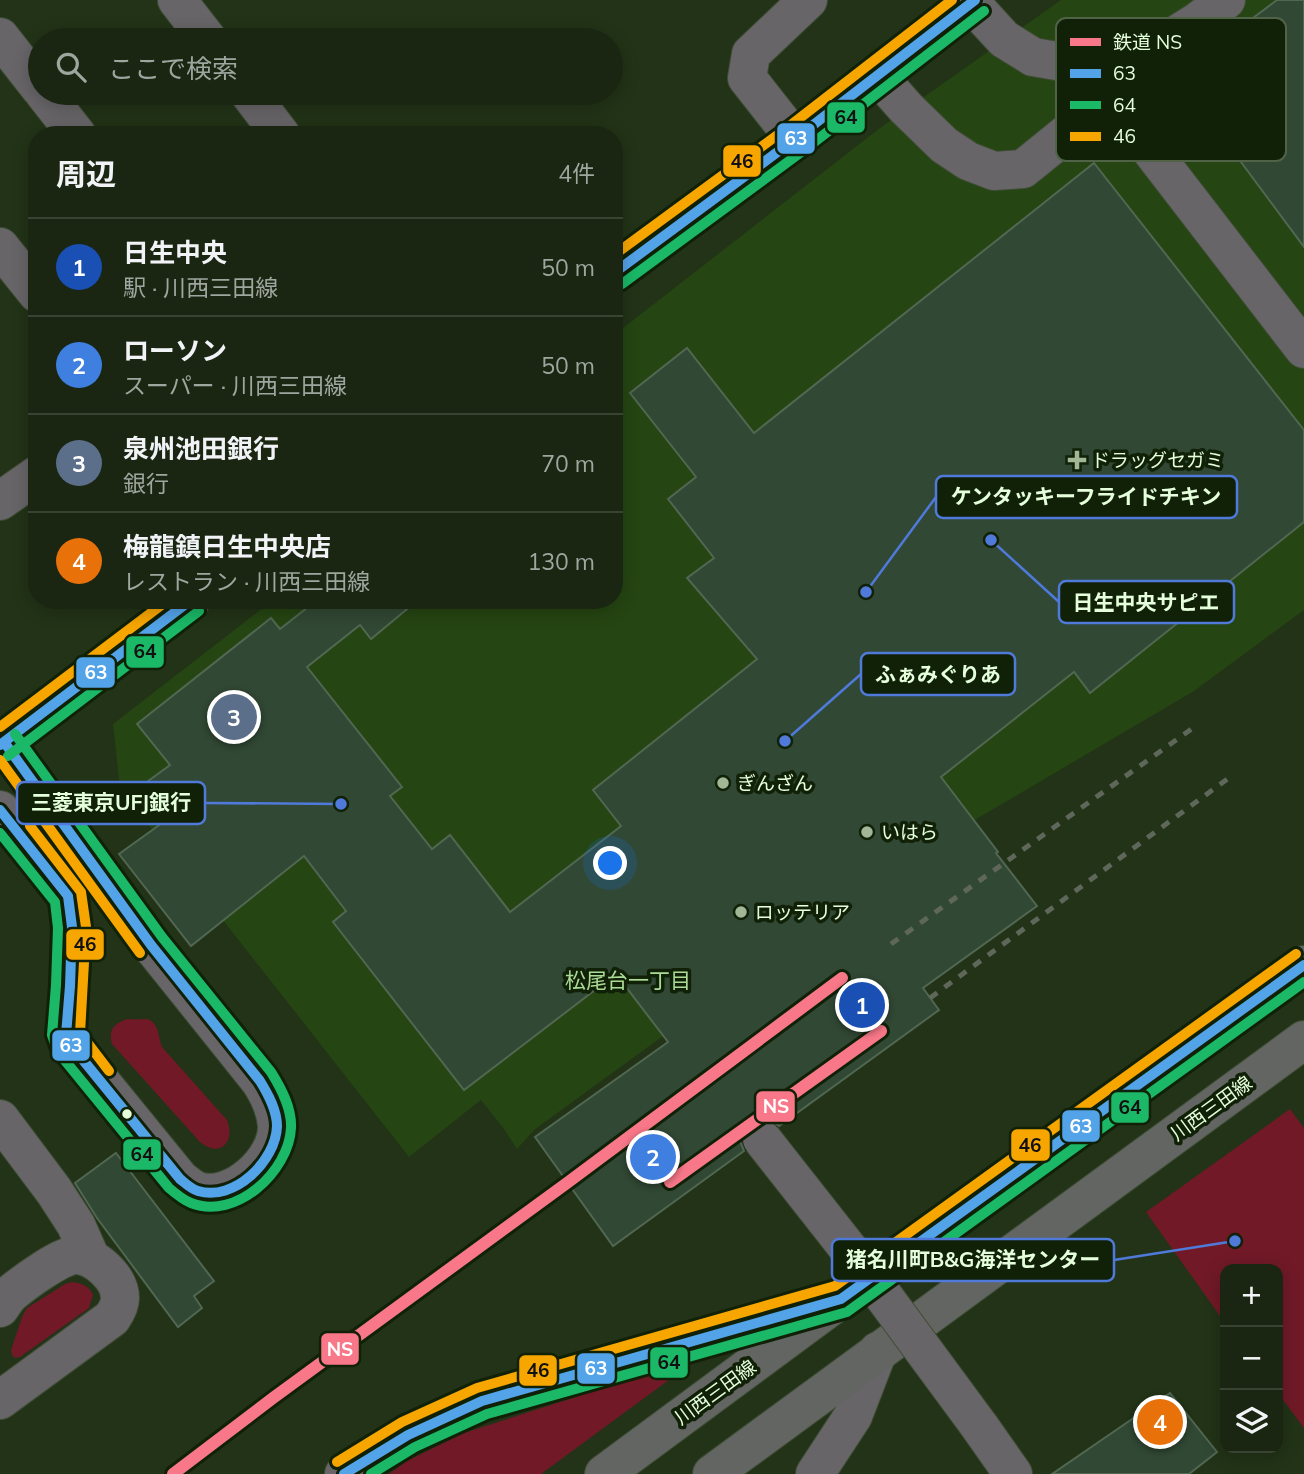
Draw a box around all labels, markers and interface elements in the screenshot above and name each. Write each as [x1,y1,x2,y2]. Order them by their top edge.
legend [1056,18,1286,161]
search box [28,28,623,105]
text: 鉄道 NS [1113,30,1182,54]
icon: search [52,48,90,86]
text: ここで検索 [108,52,238,85]
text: 63 [1113,61,1136,85]
text: 64 [1113,93,1136,117]
line badge: 64 [826,101,866,134]
text: 64 [835,105,858,129]
line badge: 63 [776,122,816,155]
text: 46 [1113,124,1136,148]
text: 63 [785,126,807,150]
line badge: 46 [722,144,762,178]
text: 46 [731,149,753,173]
text: 周辺 [56,155,116,193]
text: 4件 [558,159,595,188]
text: 日生中央 [123,236,227,269]
text: 1 [72,253,86,282]
text: 50 m [541,253,595,282]
text: 駅 · 川西三田線 [123,273,278,302]
text: ローソン [123,334,227,367]
text: 2 [72,351,86,380]
text: 50 m [541,351,595,380]
text: スーパー · 川西三田線 [123,371,347,400]
text: 泉州池田銀行 [123,432,279,465]
place label: ドラッグセガミ [1091,448,1224,472]
text: 3 [72,449,86,478]
text: 70 m [541,449,595,478]
marker: ドラッグセガミ [1069,452,1085,468]
text: 銀行 [123,469,169,498]
callout: ケンタッキーフライドチキン [936,476,1237,518]
text: ケンタッキーフライドチキン [951,483,1221,509]
text: 梅龍鎮日生中央店 [123,530,331,563]
text: 4 [72,547,86,576]
text: 130 m [527,547,595,576]
text: レストラン · 川西三田線 [123,567,370,596]
callout: 日生中央サピエ [1059,581,1234,623]
text: 日生中央サピエ [1073,589,1220,615]
line badge: 64 [125,635,165,669]
text: 64 [134,639,157,663]
callout: ふぁみぐりあ [861,653,1015,695]
line badge: 63 [75,656,116,689]
text: 63 [85,660,107,684]
text: ふぁみぐりあ [875,661,1001,687]
pin: 3 [211,691,257,743]
place label: ぎんざん [737,771,813,795]
marker: ぎんざん [715,775,731,791]
callout: 三菱東京UFJ銀行 [17,782,205,824]
text: 三菱東京UFJ銀行 [31,789,191,815]
place label: いはら [881,820,938,844]
marker: いはら [859,824,875,840]
your location [593,846,627,880]
place label: ロッテリア [755,900,850,924]
marker: ロッテリア [733,904,749,920]
line badge: 46 [65,928,105,961]
text: 46 [74,932,96,956]
district label: 松尾台一丁目 [565,967,691,993]
pin: 1 [839,979,885,1031]
line badge: 63 [51,1029,91,1062]
text: 63 [60,1033,82,1057]
street label: 川西三田線 [1166,1070,1256,1146]
line badge: NS [755,1090,796,1123]
line badge: 64 [1110,1091,1150,1124]
text: NS [763,1094,789,1118]
text: 64 [1119,1095,1142,1119]
unlabelled marker [120,1107,134,1121]
line badge: 63 [1061,1109,1101,1143]
text: 63 [1070,1114,1092,1138]
line badge: 46 [1010,1128,1051,1162]
pin: 2 [630,1131,676,1183]
text: 46 [1019,1133,1041,1157]
line badge: 64 [122,1138,162,1171]
text: 64 [131,1142,154,1166]
callout: 猪名川町B&G海洋センター [832,1239,1114,1281]
text: 猪名川町B&G海洋センター [846,1246,1100,1272]
map controls [1220,1264,1283,1453]
button: + [1220,1264,1283,1327]
button: − [1220,1327,1283,1390]
line badge: NS [320,1332,360,1366]
text: NS [327,1337,353,1361]
line badge: 64 [649,1346,689,1379]
text: 64 [658,1350,681,1374]
line badge: 63 [576,1352,616,1385]
line badge: 46 [518,1354,558,1387]
street label: 川西三田線 [670,1354,760,1430]
text: 63 [585,1356,607,1380]
text: 46 [527,1358,549,1382]
button: layers [1220,1390,1283,1453]
pin: 4 [1137,1396,1183,1448]

